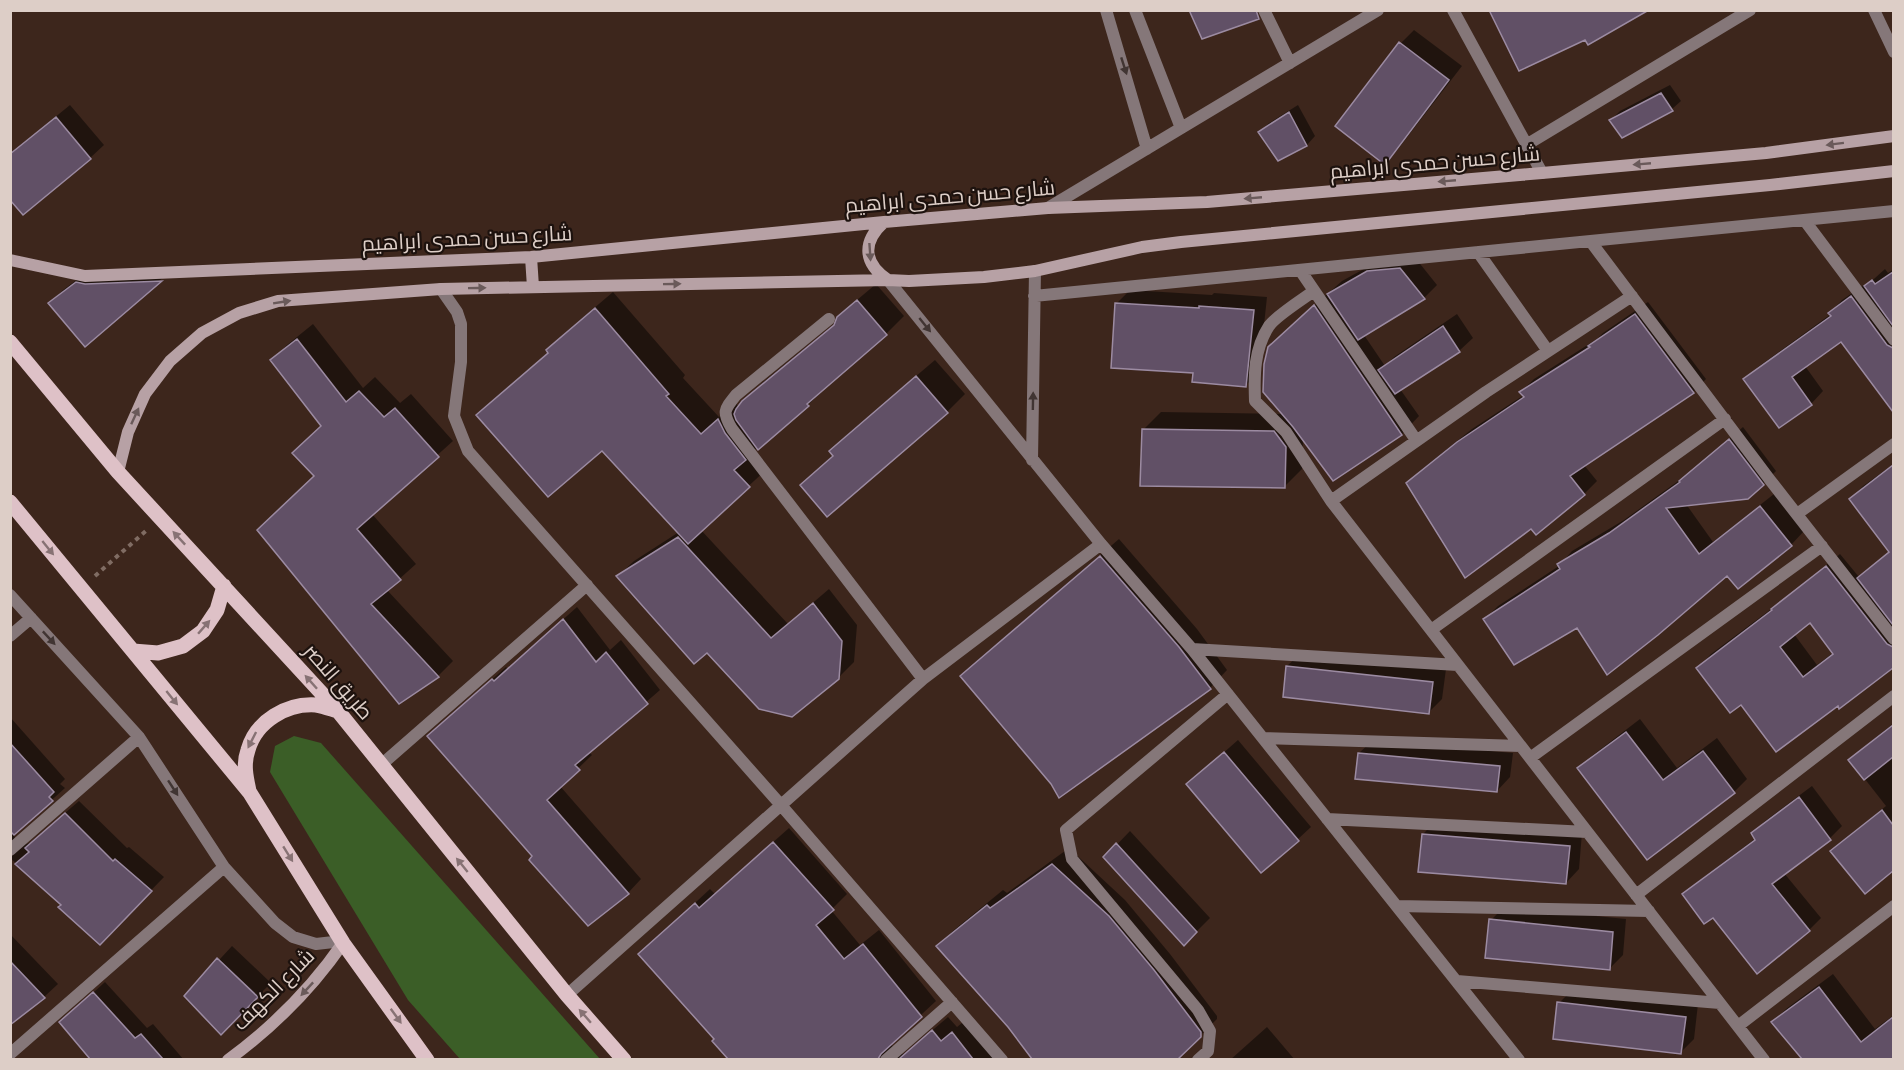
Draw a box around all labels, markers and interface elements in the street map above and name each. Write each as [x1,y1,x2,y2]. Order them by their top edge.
one-way arrow [1119,57,1129,75]
one-way arrow [1826,139,1845,149]
street label: شارع حسن حمدى ابراهيم [1329,143,1541,186]
one-way arrow [1632,159,1651,169]
one-way arrow [1438,176,1457,186]
street label: شارع حسن حمدى ابراهيم [844,177,1056,220]
one-way arrow [1243,193,1262,203]
street label: شارع حسن حمدى ابراهيم [361,223,573,258]
one-way arrow [865,243,875,262]
one-way arrow [662,279,681,289]
one-way arrow [467,283,486,293]
one-way arrow [273,297,292,306]
one-way arrow [918,318,930,333]
one-way arrow [1028,392,1038,411]
one-way arrow [131,407,140,425]
one-way arrow [173,531,186,546]
one-way arrow [41,540,53,555]
one-way arrow [198,620,211,635]
one-way arrow [42,631,56,646]
street label: طريق النصر [298,639,376,725]
one-way arrow [305,675,318,690]
one-way arrow [165,690,178,706]
one-way arrow [248,731,258,749]
one-way arrow [167,780,179,796]
one-way arrow [282,846,293,862]
one-way arrow [456,857,468,872]
street label: شارع الكهف [229,945,321,1037]
one-way arrow [300,981,314,996]
one-way arrow [390,1008,402,1024]
one-way arrow [578,1008,592,1023]

